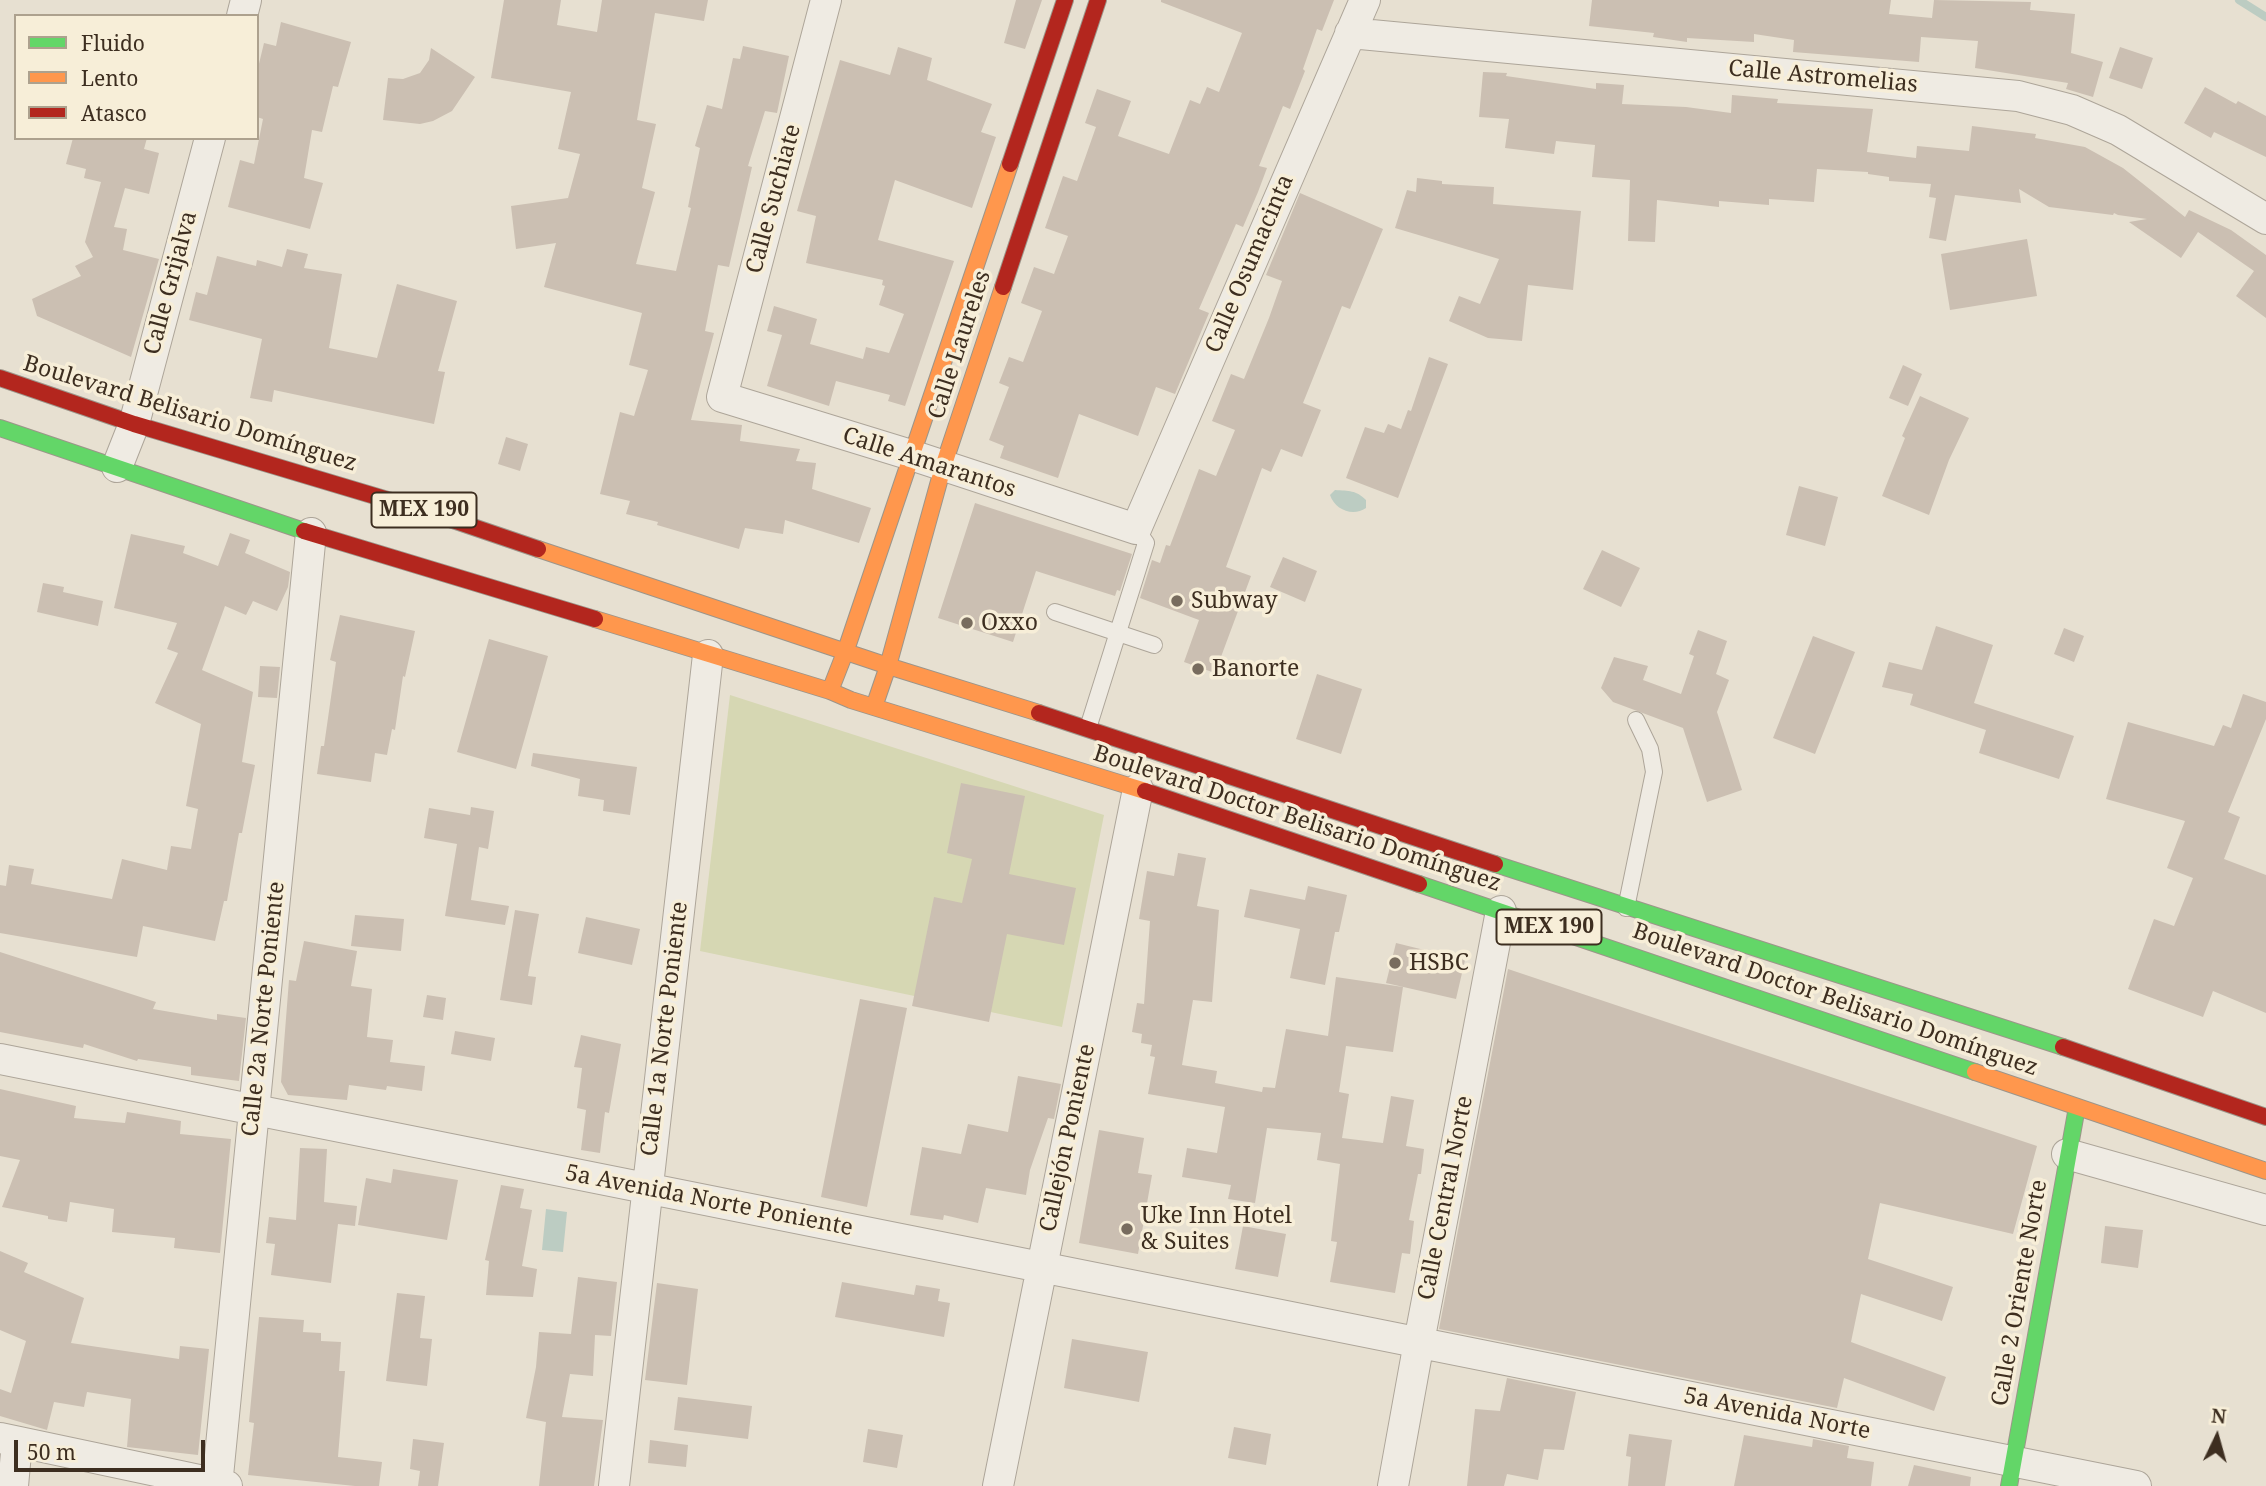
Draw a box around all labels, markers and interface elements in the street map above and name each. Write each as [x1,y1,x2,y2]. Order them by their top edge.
legend [14,14,259,140]
text: Fluido [81,29,145,57]
street label: Calle Astromelias [1727,55,1919,99]
text: Lento [81,64,138,92]
text: Atasco [81,99,147,127]
street label: Calle Suchiate [741,121,807,277]
street label: Calle Osumacinta [1200,171,1300,357]
street label: Calle Grijalva [139,208,203,358]
street label: Calle Laureles [923,267,997,423]
street label: Boulevard Belisario Domínguez [20,350,360,478]
street label: Calle Amarantos [839,422,1019,504]
road number: MEX 190 [372,492,476,528]
place label: Subway [1191,587,1278,615]
marker: Subway [1169,593,1185,609]
place label: Oxxo [981,609,1038,637]
marker: Oxxo [959,615,975,631]
place label: Banorte [1212,655,1299,683]
marker: Banorte [1190,661,1206,677]
street label: Boulevard Doctor Belisario Domínguez [1090,740,1504,898]
street label: Calle 2a Norte Poniente [237,880,291,1138]
street label: Calle 1a Norte Poniente [636,900,694,1158]
road number: MEX 190 [1496,909,1602,944]
street label: Boulevard Doctor Belisario Domínguez [1629,918,2041,1082]
place label: HSBC [1409,949,1469,977]
marker: HSBC [1387,955,1403,971]
street label: Callejón Poniente [1035,1041,1101,1235]
street label: Calle Central Norte [1413,1094,1479,1302]
street label: 5a Avenida Norte Poniente [563,1160,855,1242]
street label: Calle 2 Oriente Norte [1987,1178,2053,1408]
place label: Uke Inn Hotel & Suites [1141,1202,1292,1256]
marker: Uke Inn Hotel & Suites [1119,1221,1135,1237]
street label: 5a Avenida Norte [1681,1382,1873,1446]
north arrow [2182,1402,2252,1472]
text: N [2210,1402,2227,1430]
scale bar [18,1426,208,1470]
text: 50 m [27,1438,76,1466]

